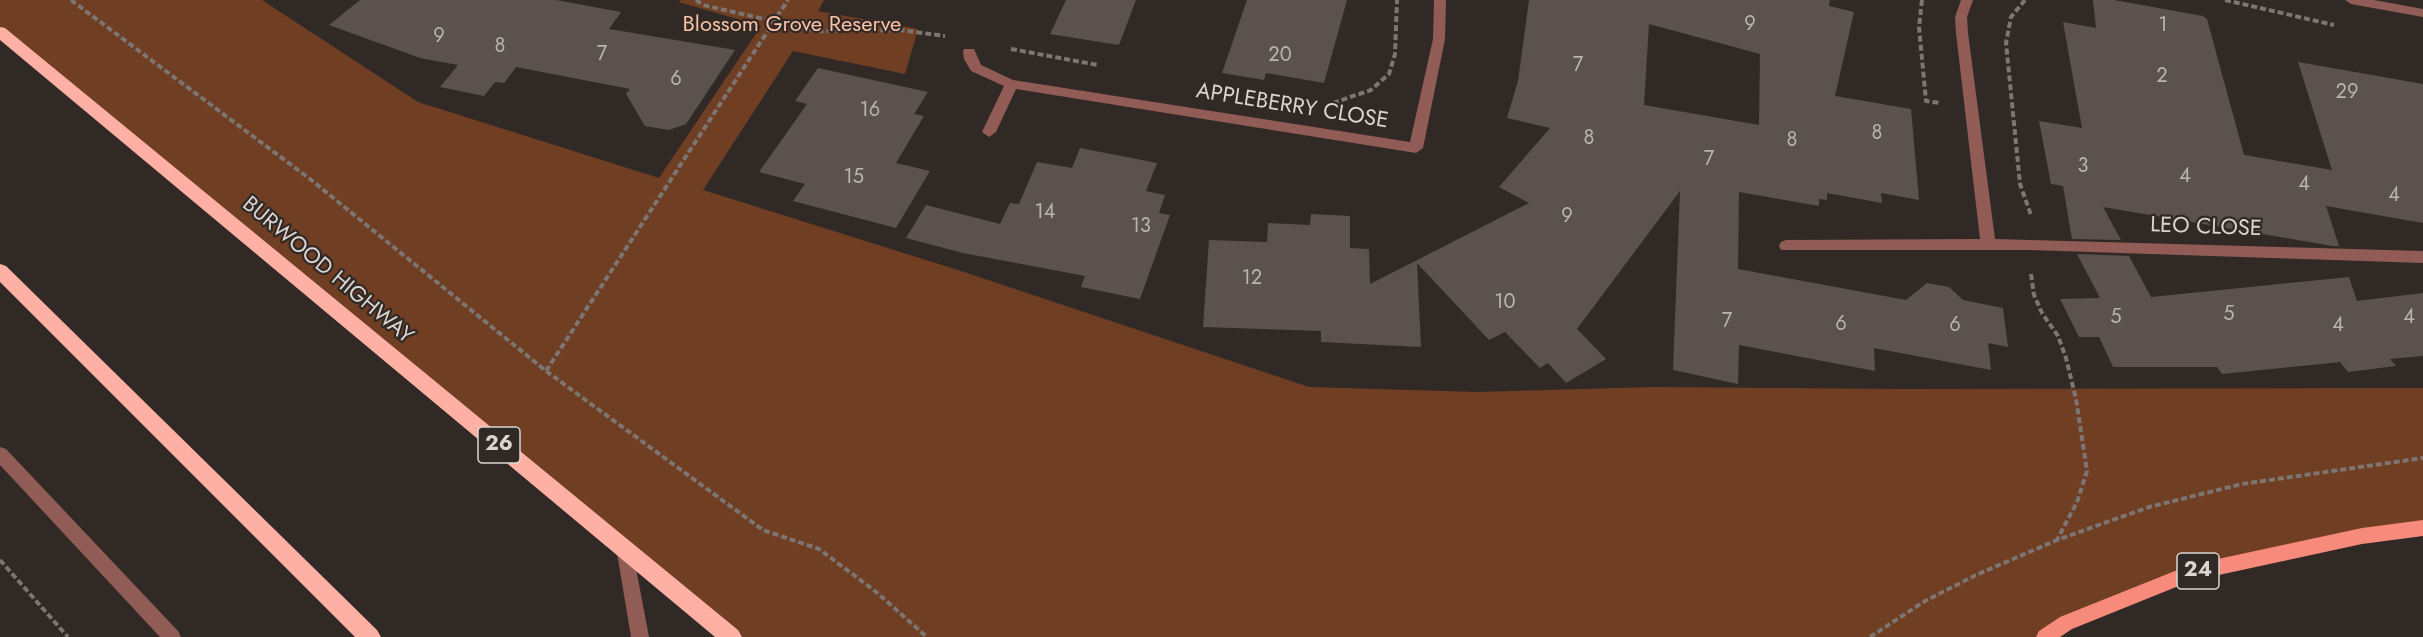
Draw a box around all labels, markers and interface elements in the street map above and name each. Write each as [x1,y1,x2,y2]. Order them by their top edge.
park label: Blossom Grove Reserve [683,13,901,39]
house number: 9 [1744,13,1756,37]
house number: 1 [2159,14,2167,38]
house number: 9 [433,25,445,49]
house number: 8 [495,35,505,59]
house number: 7 [597,43,607,67]
house number: 20 [1268,44,1292,68]
house number: 7 [1573,54,1583,78]
house number: 2 [2156,65,2168,89]
house number: 6 [670,68,682,92]
street label: APPLEBERRY CLOSE [1194,79,1390,135]
house number: 29 [2336,81,2358,105]
house number: 16 [860,99,880,123]
house number: 8 [1872,122,1882,146]
house number: 8 [1584,127,1594,151]
house number: 8 [1787,129,1797,153]
house number: 7 [1704,148,1714,172]
house number: 3 [2078,155,2088,179]
house number: 4 [2179,165,2191,189]
house number: 15 [844,166,864,190]
house number: 4 [2298,173,2310,197]
house number: 4 [2388,184,2400,208]
street label: BURWOOD HIGHWAY [236,192,418,350]
house number: 14 [1035,201,1055,225]
house number: 9 [1561,205,1573,229]
street label: LEO CLOSE [2150,213,2262,243]
house number: 13 [1131,215,1151,239]
house number: 12 [1242,267,1262,291]
house number: 10 [1495,291,1515,315]
house number: 5 [2223,303,2235,327]
house number: 5 [2110,306,2122,330]
house number: 4 [2403,306,2415,330]
house number: 7 [1722,310,1732,334]
house number: 6 [1835,313,1847,337]
house number: 6 [1949,314,1961,338]
house number: 4 [2332,314,2344,338]
road number: 26 [478,427,520,463]
road number: 24 [2177,553,2219,589]

